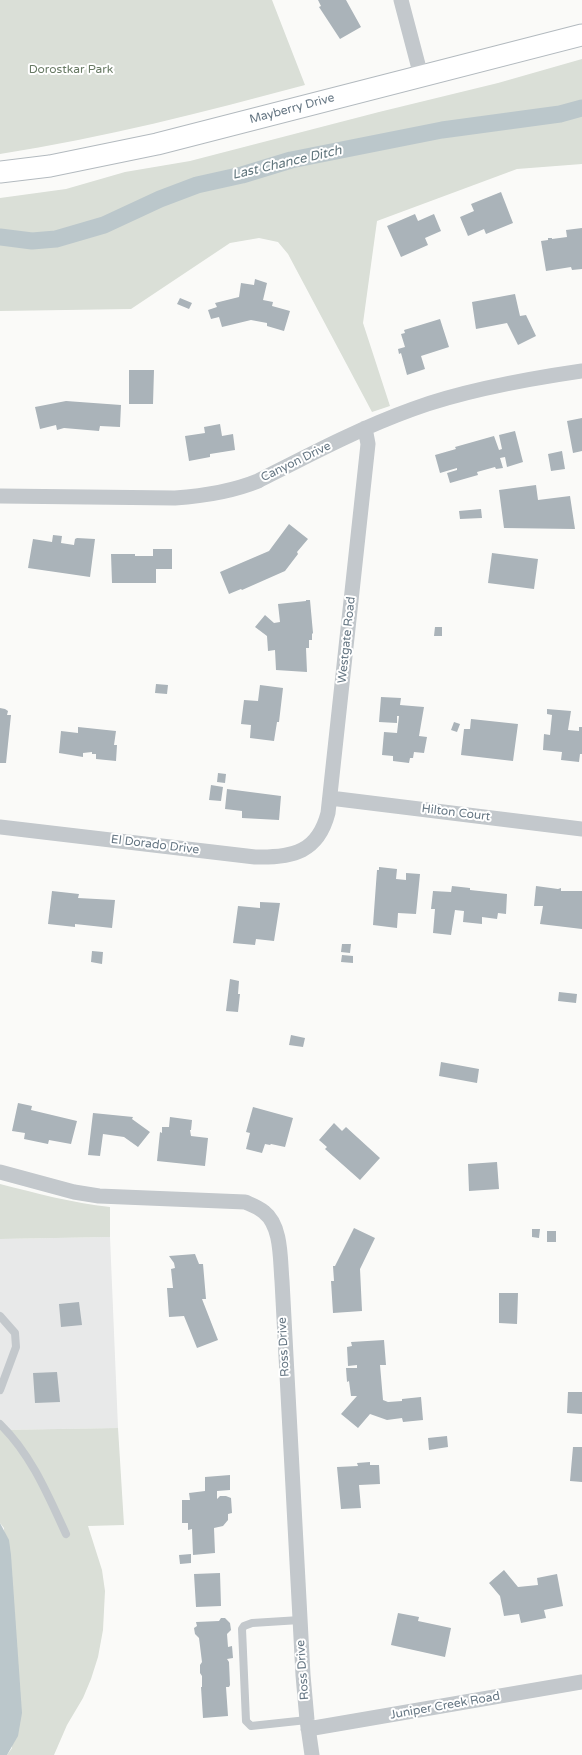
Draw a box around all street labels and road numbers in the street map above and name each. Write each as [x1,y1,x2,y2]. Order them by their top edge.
street label: Mayberry Drive [248,91,336,127]
street label: Canyon Drive [259,439,333,485]
street label: Westgate Road [335,596,359,684]
street label: Hilton Court [421,802,491,824]
street label: El Dorado Drive [110,832,200,858]
street label: Ross Drive [275,1317,293,1377]
street label: Ross Drive [294,1640,312,1700]
street label: Juniper Creek Road [389,1689,501,1723]

